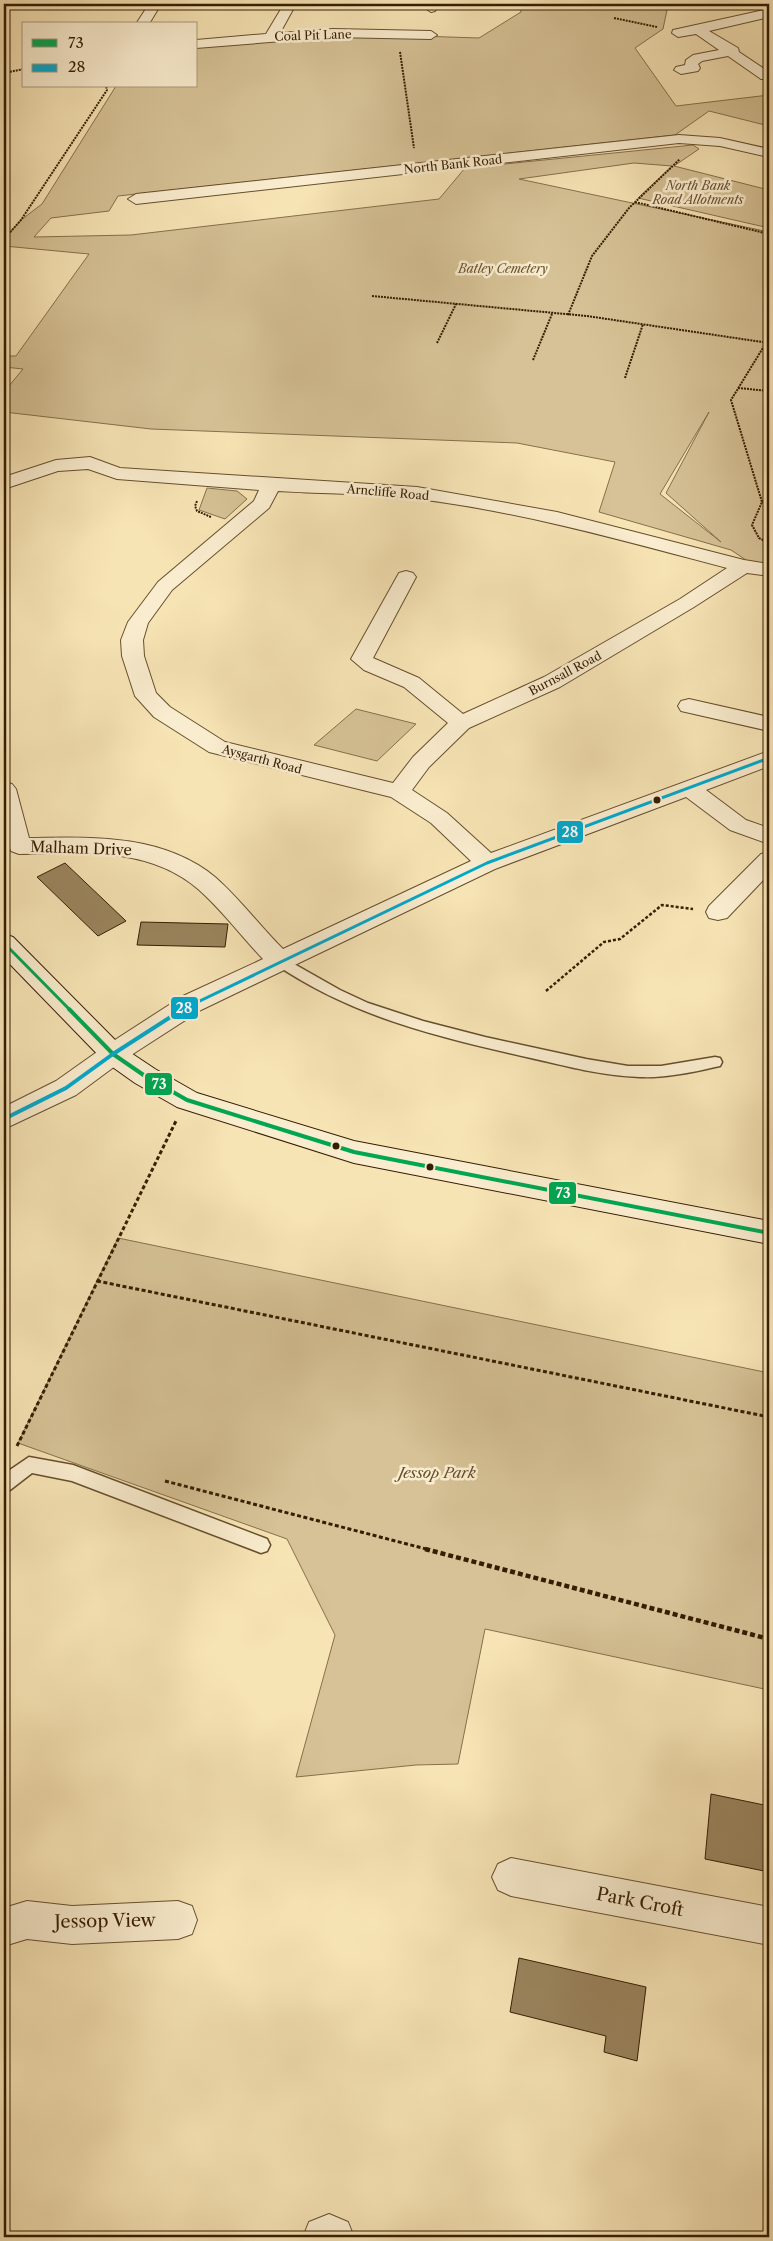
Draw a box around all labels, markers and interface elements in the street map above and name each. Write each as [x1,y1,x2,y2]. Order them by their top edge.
legend [22,22,198,88]
street label: Coal Pit Lane [274,26,352,44]
text: 73 [68,33,84,52]
text: 28 [68,57,86,76]
street label: North Bank Road [403,151,504,177]
park label: North Bank Road Allotments [652,178,744,207]
park label: Batley Cemetery [457,261,548,276]
street label: Arncliffe Road [345,481,431,503]
street label: Burnsall Road [526,647,604,698]
street label: Aysgarth Road [219,741,304,777]
unlabelled marker [652,795,662,805]
line badge: 28 [556,820,584,844]
text: 28 [562,823,578,841]
street label: Malham Drive [30,837,132,859]
line badge: 28 [170,996,199,1020]
text: 28 [176,999,192,1017]
line badge: 73 [144,1072,173,1096]
text: 73 [151,1075,167,1093]
unlabelled marker [331,1141,341,1151]
unlabelled marker [425,1162,435,1172]
line badge: 73 [548,1181,577,1205]
text: 73 [555,1184,571,1202]
park label: Jessop Park [394,1463,476,1482]
street label: Park Croft [595,1883,686,1921]
street label: Jessop View [51,1909,157,1933]

